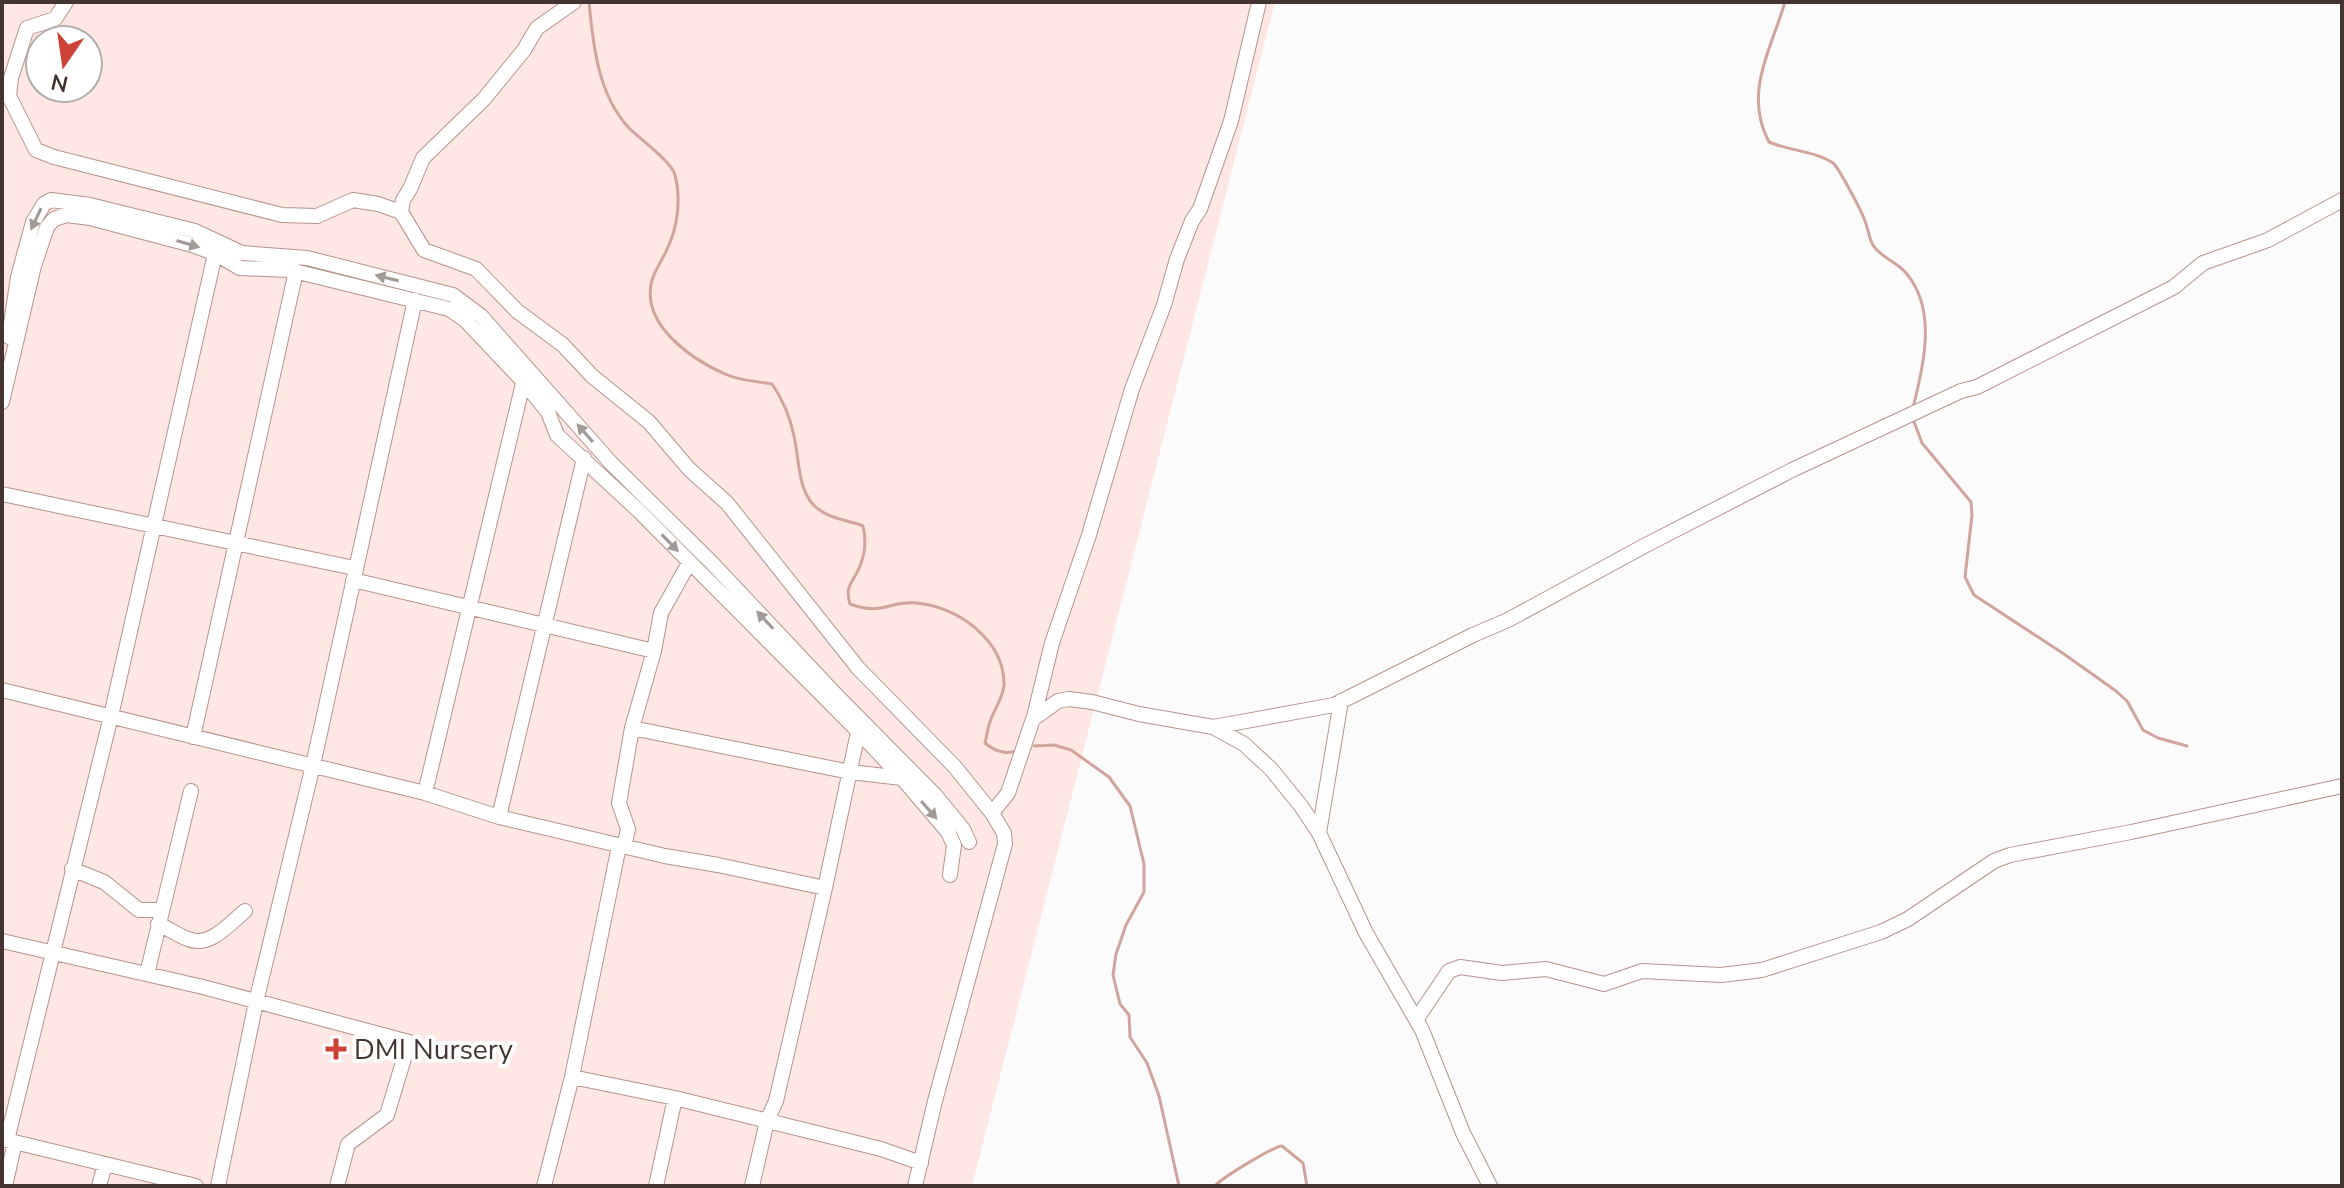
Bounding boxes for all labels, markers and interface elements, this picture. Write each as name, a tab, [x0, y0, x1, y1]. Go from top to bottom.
north arrow	[24, 24, 104, 104]
text: N	[48, 66, 71, 99]
one-way arrow	[29, 207, 43, 230]
one-way arrow	[177, 238, 201, 251]
one-way arrow	[374, 272, 399, 284]
one-way arrow	[576, 423, 594, 443]
one-way arrow	[660, 533, 679, 552]
one-way arrow	[757, 610, 775, 629]
one-way arrow	[920, 800, 937, 820]
place label: DMI Nursery	[354, 1031, 514, 1069]
marker: DMI Nursery	[325, 1038, 347, 1060]

